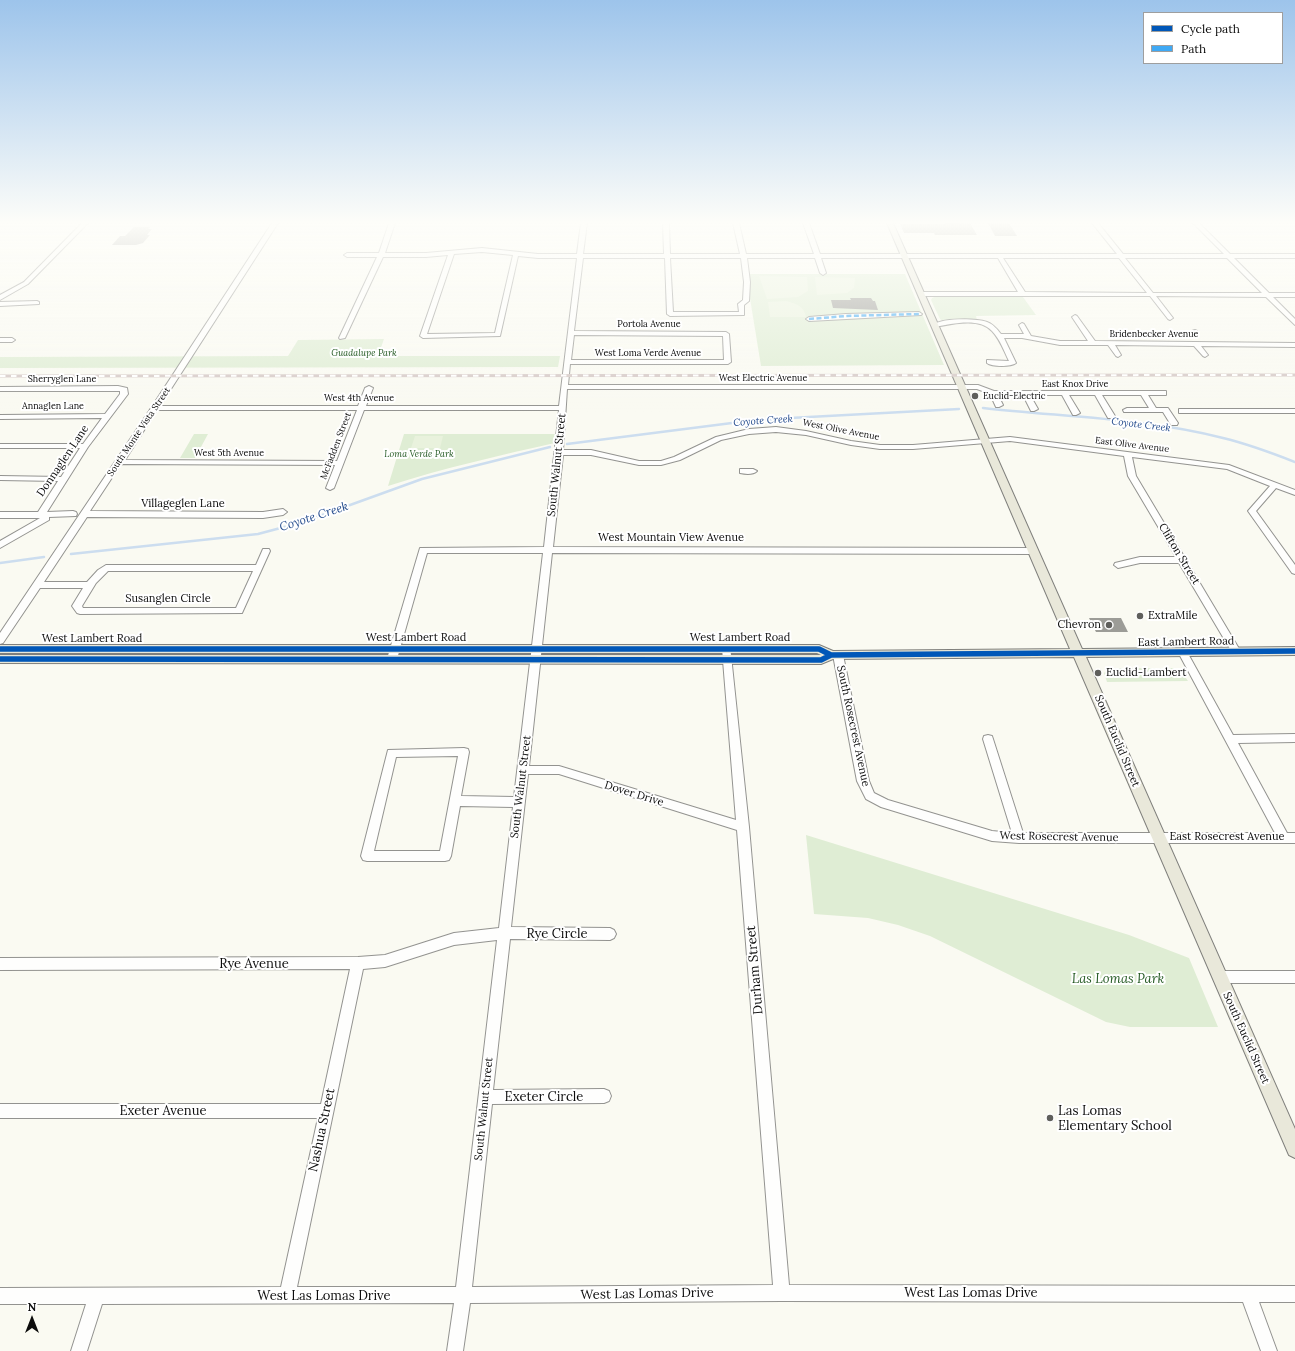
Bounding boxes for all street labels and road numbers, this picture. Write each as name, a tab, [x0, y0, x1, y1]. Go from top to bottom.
street label: Portola Avenue	[617, 319, 681, 329]
street label: Bridenbecker Avenue	[1110, 329, 1198, 339]
street label: West Loma Verde Avenue	[595, 348, 701, 358]
street label: West Electric Avenue	[719, 373, 807, 383]
street label: Sherryglen Lane	[28, 374, 96, 384]
street label: East Knox Drive	[1042, 379, 1108, 389]
street label: South Monte Vista Street	[105, 385, 173, 479]
street label: West 4th Avenue	[324, 393, 394, 403]
street label: Annaglen Lane	[22, 401, 84, 411]
street label: McFadden Street	[318, 411, 354, 481]
street label: South Walnut Street	[545, 413, 569, 517]
street label: West Olive Avenue	[802, 417, 880, 443]
street label: Donnaglen Lane	[34, 423, 92, 499]
street label: East Olive Avenue	[1094, 435, 1170, 455]
street label: West 5th Avenue	[194, 448, 264, 458]
street label: Villageglen Lane	[141, 497, 225, 511]
street label: Clifton Street	[1156, 521, 1202, 587]
street label: West Mountain View Avenue	[598, 531, 744, 545]
street label: Susanglen Circle	[125, 592, 211, 606]
street label: West Lambert Road	[366, 631, 466, 645]
street label: West Lambert Road	[690, 631, 790, 645]
street label: West Lambert Road	[42, 632, 142, 646]
street label: East Lambert Road	[1138, 635, 1234, 649]
street label: South Rosecrest Avenue	[834, 664, 872, 788]
street label: South Euclid Street	[1092, 693, 1142, 789]
street label: South Walnut Street	[508, 735, 534, 839]
street label: Dover Drive	[603, 779, 665, 809]
street label: West Rosecrest Avenue	[999, 829, 1119, 845]
street label: East Rosecrest Avenue	[1169, 830, 1285, 844]
street label: Durham Street	[743, 925, 767, 1015]
street label: Rye Circle	[526, 926, 588, 942]
street label: Rye Avenue	[219, 956, 289, 972]
street label: South Euclid Street	[1220, 990, 1272, 1086]
street label: South Walnut Street	[472, 1057, 496, 1161]
street label: Nashua Street	[306, 1087, 338, 1173]
street label: Exeter Circle	[505, 1089, 583, 1105]
street label: Exeter Avenue	[119, 1103, 207, 1119]
street label: West Las Lomas Drive	[580, 1285, 714, 1303]
street label: West Las Lomas Drive	[904, 1285, 1038, 1301]
street label: West Las Lomas Drive	[257, 1288, 391, 1304]

